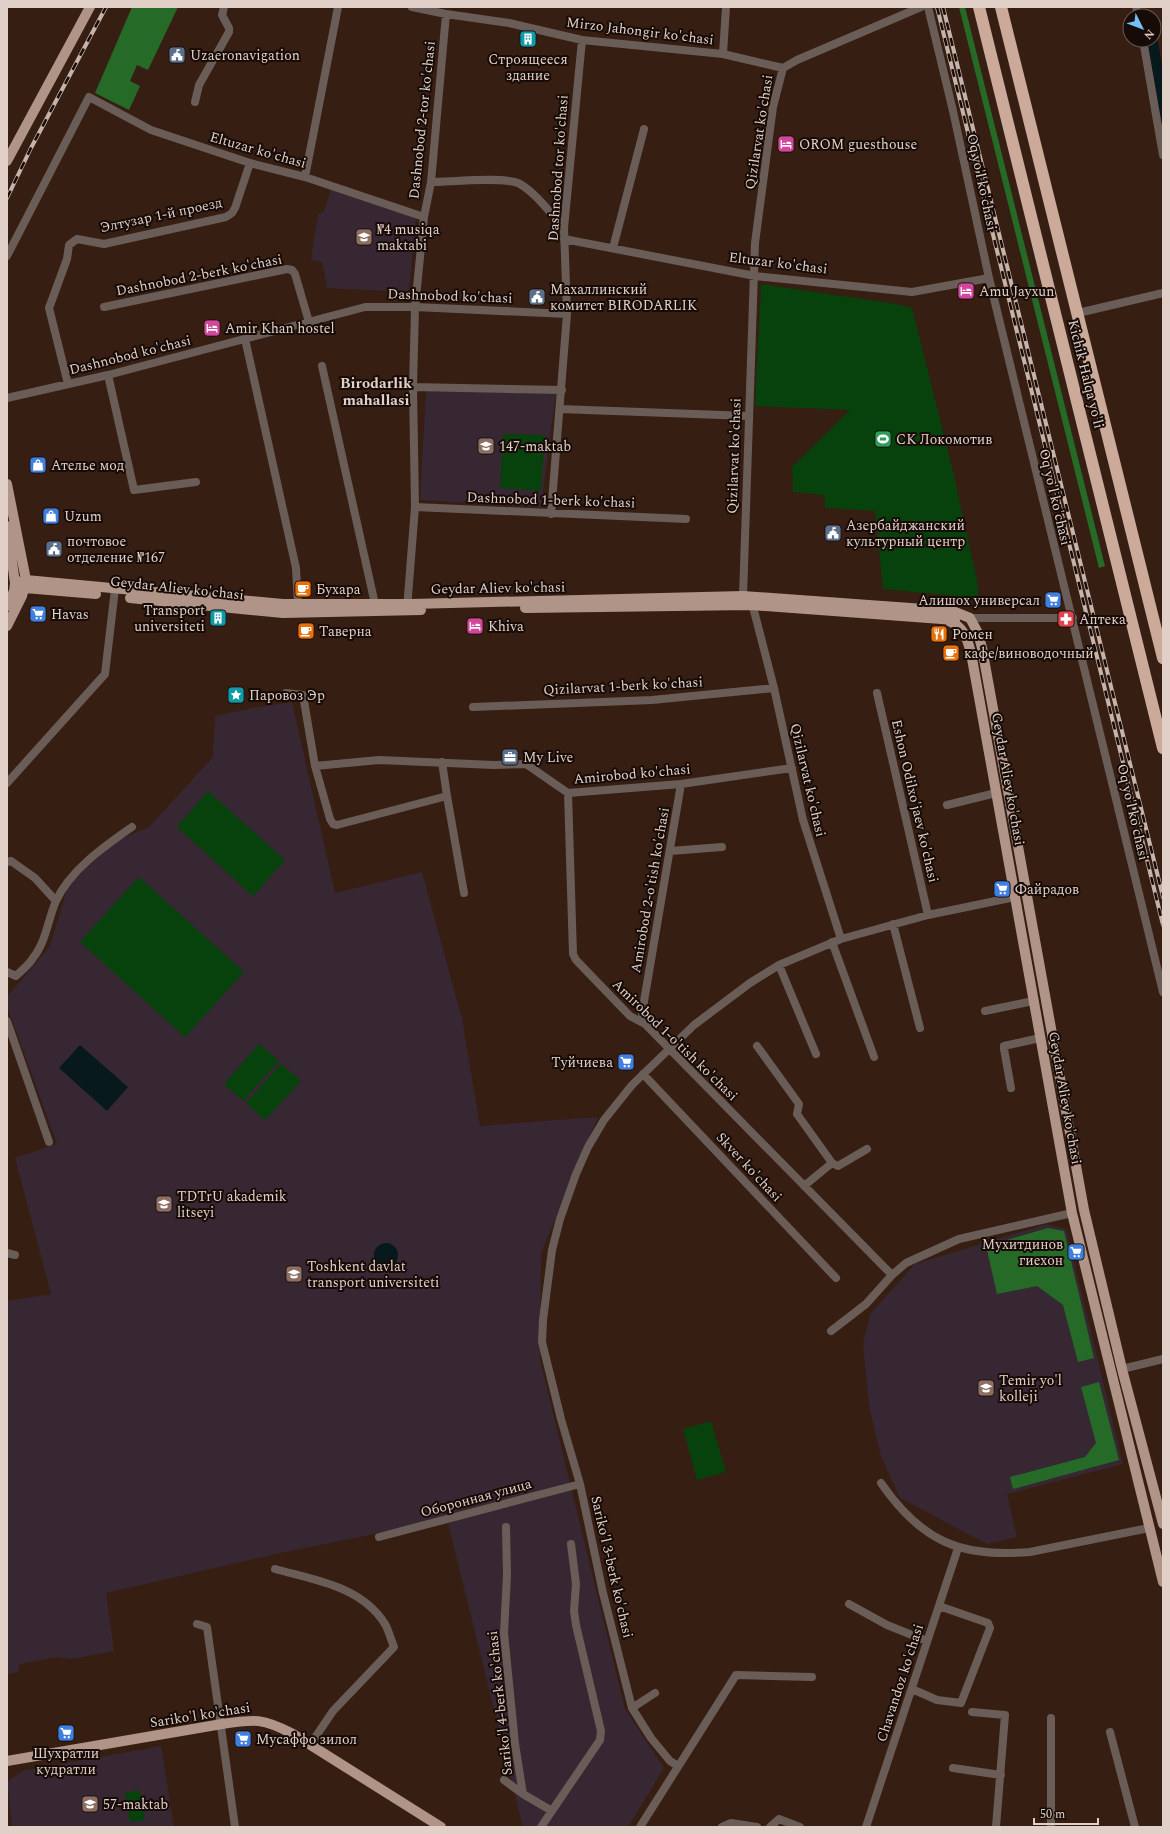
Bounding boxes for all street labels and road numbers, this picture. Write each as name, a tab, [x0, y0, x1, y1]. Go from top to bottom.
street label: Mirzo Jahongir ko'chasi	[565, 12, 715, 50]
street label: Dashnobod 2-tor ko'chasi	[403, 40, 441, 200]
street label: Qizilarvat ko'chasi	[740, 73, 778, 191]
street label: Dashnobod tor ko'chasi	[542, 94, 574, 242]
street label: Eltuzar ko'chasi	[207, 126, 309, 174]
street label: Oq yo'l ko'chasi	[961, 132, 1003, 232]
street label: Элтузар 1-й проезд	[98, 192, 224, 238]
street label: Eltuzar ko'chasi	[727, 247, 829, 279]
street label: Dashnobod 2-berk ko'chasi	[114, 249, 284, 301]
street label: Dashnobod ko'chasi	[387, 283, 513, 309]
street label: Kichik Halqa yo'li	[1062, 317, 1110, 431]
street label: Dashnobod ko'chasi	[67, 330, 193, 380]
street label: Qizilarvat ko'chasi	[721, 398, 747, 514]
street label: Oq yo'l ko'chasi	[1034, 447, 1076, 547]
street label: Dashnobod 1-berk ko'chasi	[466, 487, 636, 513]
street label: Geydar Aliev ko'chasi	[109, 571, 245, 605]
street label: Geydar Aliev ko'chasi	[431, 576, 565, 600]
street label: Qizilarvat 1-berk ko'chasi	[543, 671, 703, 701]
street label: Geydar Aliev ko'chasi	[986, 711, 1030, 847]
street label: Eshon Odilxo'jaev ko'chasi	[886, 717, 944, 885]
street label: Qizilarvat ko'chasi	[785, 721, 831, 839]
street label: Amirobod ko'chasi	[573, 758, 691, 790]
street label: Oq yo'l ko'chasi	[1112, 762, 1154, 862]
street label: Amirobod 2-o'tish ko'chasi	[625, 805, 675, 975]
street label: Amirobod 1-o'tish ko'chasi	[607, 974, 743, 1106]
street label: Geydar Aliev ko'chasi	[1043, 1030, 1087, 1166]
street label: Skver ko'chasi	[711, 1127, 787, 1207]
street label: Оборонная улица	[418, 1473, 534, 1523]
street label: Sariko'l 3-berk ko'chasi	[585, 1494, 639, 1640]
street label: Chavandoz ko'chasi	[871, 1621, 929, 1745]
street label: Sariko'l 4-berk ko'chasi	[482, 1630, 518, 1776]
street label: Sariko'l ko'chasi	[148, 1697, 252, 1733]

